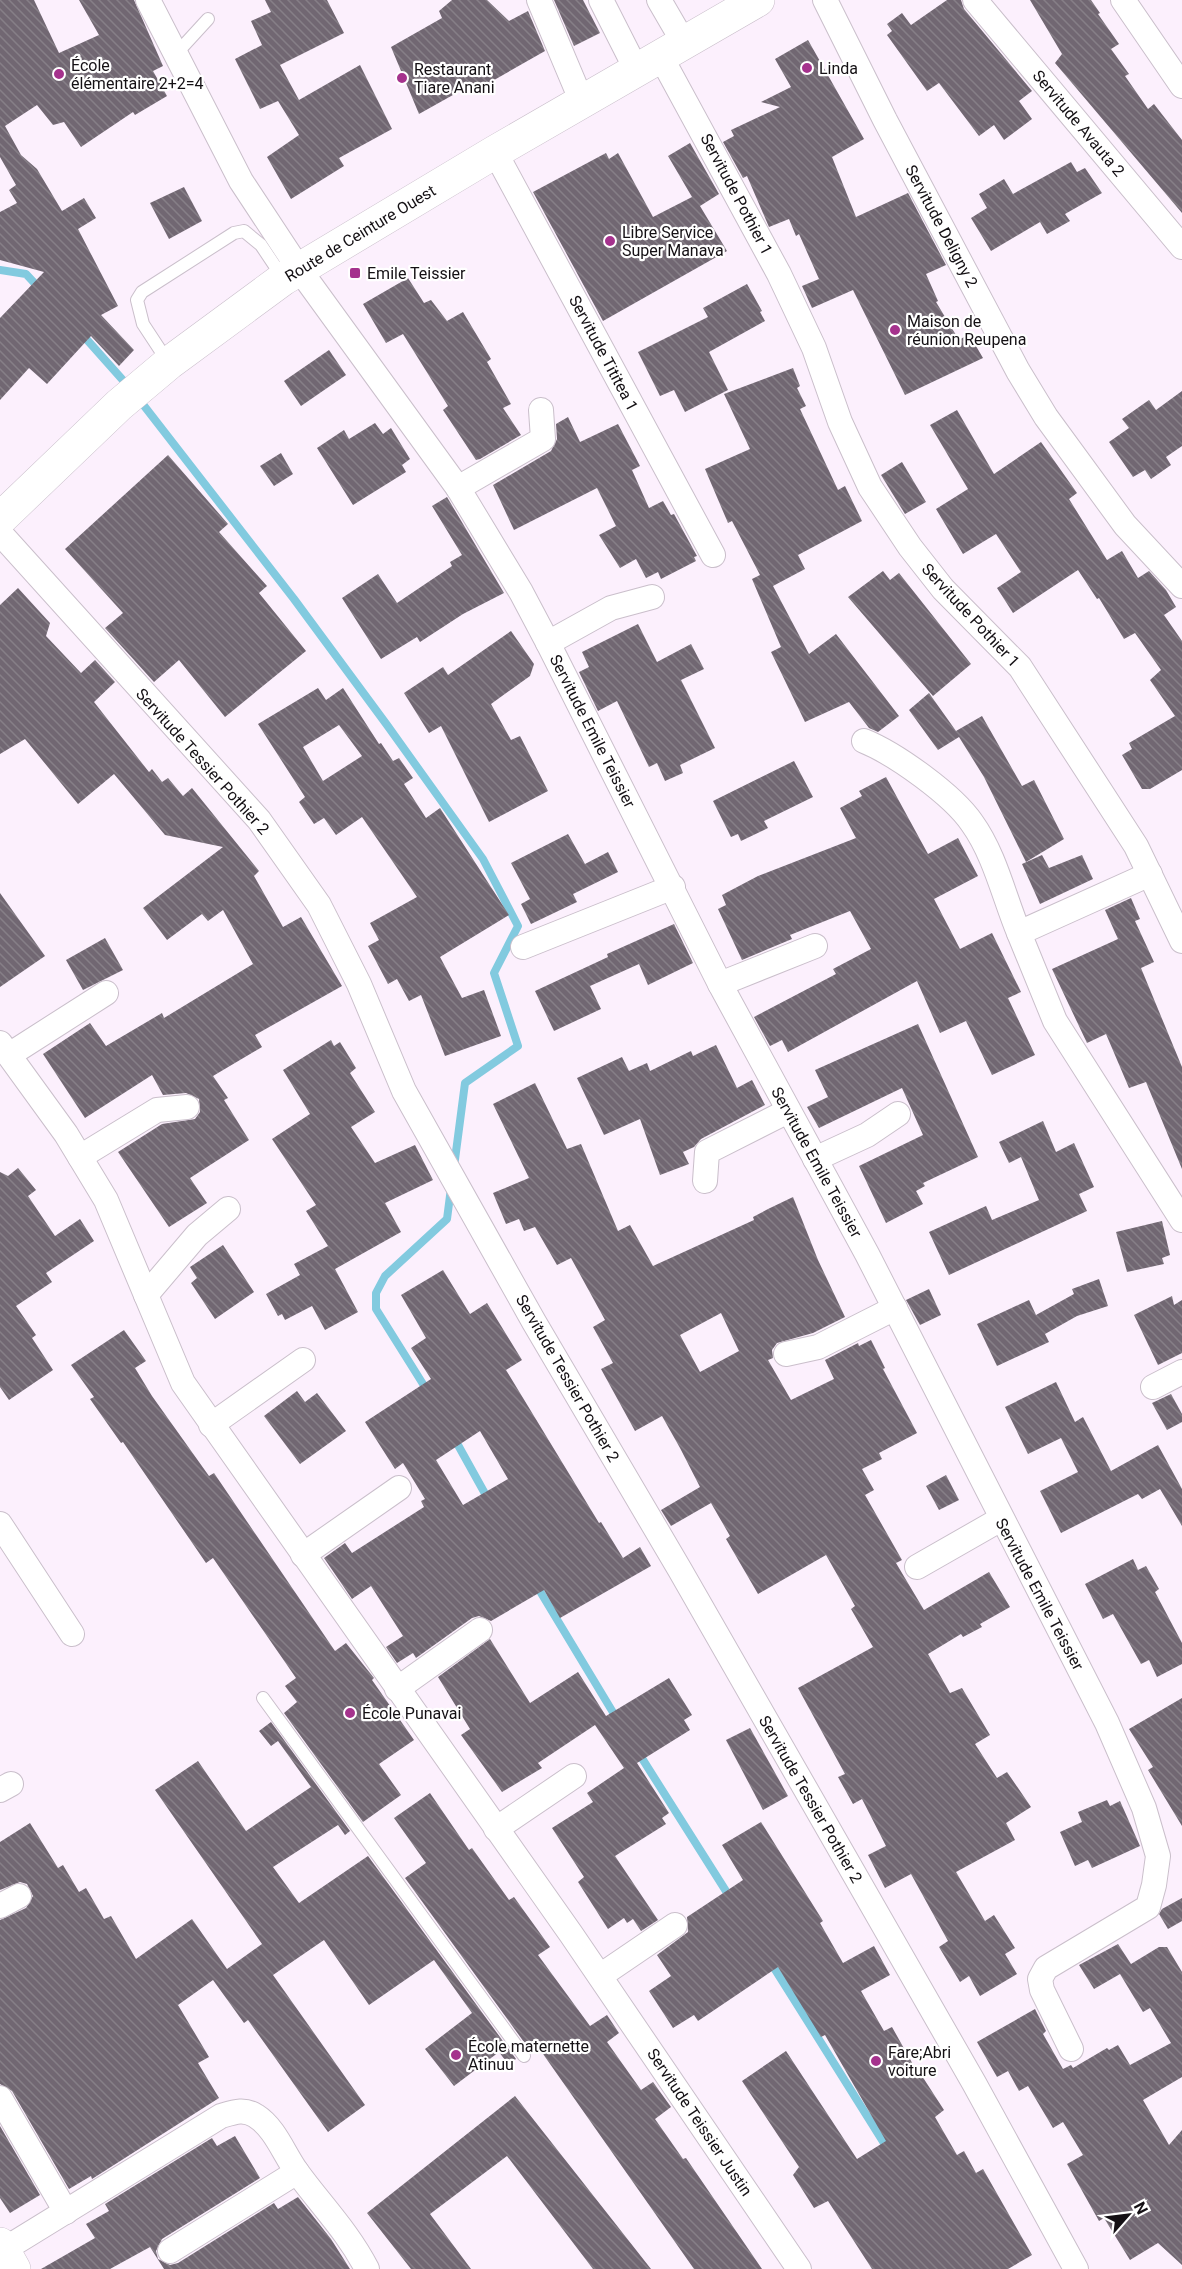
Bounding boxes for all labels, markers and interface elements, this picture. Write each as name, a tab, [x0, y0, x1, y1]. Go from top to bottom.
place label: École élémentaire 2+2=4	[71, 56, 204, 93]
place label: Linda	[819, 59, 858, 78]
place label: Restaurant Tiare Anani	[414, 60, 495, 97]
marker: Linda	[800, 61, 814, 75]
street label: Servitude Avauta 2	[1029, 66, 1129, 180]
marker: École élémentaire 2+2=4	[52, 67, 66, 81]
marker: Restaurant Tiare Anani	[395, 71, 409, 85]
street label: Servitude Pothier 1	[697, 130, 777, 258]
street label: Servitude Deligny 2	[901, 162, 982, 291]
street label: Route de Ceinture Ouest	[282, 181, 439, 286]
place label: Libre Service Super Manava	[622, 223, 724, 260]
marker: Libre Service Super Manava	[603, 234, 617, 248]
place label: Emile Teissier	[367, 264, 466, 283]
marker: Emile Teissier	[348, 266, 362, 280]
street label: Servitude Tititea 1	[565, 292, 642, 414]
place label: Maison de réunion Reupena	[907, 312, 1026, 349]
marker: Maison de réunion Reupena	[888, 323, 902, 337]
street label: Servitude Pothier 1	[918, 560, 1023, 671]
street label: Servitude Emile Teissier	[546, 652, 640, 811]
street label: Servitude Tessier Pothier 2	[132, 684, 273, 838]
street label: Servitude Emile Teissier	[767, 1084, 866, 1241]
street label: Servitude Tessier Pothier 2	[512, 1291, 623, 1465]
street label: Servitude Emile Teissier	[991, 1515, 1088, 1674]
place label: École Punavai	[362, 1704, 461, 1723]
marker: École Punavai	[343, 1706, 357, 1720]
street label: Servitude Tessier Pothier 2	[755, 1712, 866, 1886]
place label: École maternette Atinuu	[468, 2037, 589, 2074]
place label: Fare;Abri voiture	[888, 2043, 951, 2080]
street label: Servitude Teissier Justin	[643, 2045, 756, 2200]
marker: École maternette Atinuu	[449, 2048, 463, 2062]
marker: Fare;Abri voiture	[869, 2054, 883, 2068]
north arrow	[1098, 2185, 1158, 2245]
text: N	[1130, 2199, 1152, 2218]

